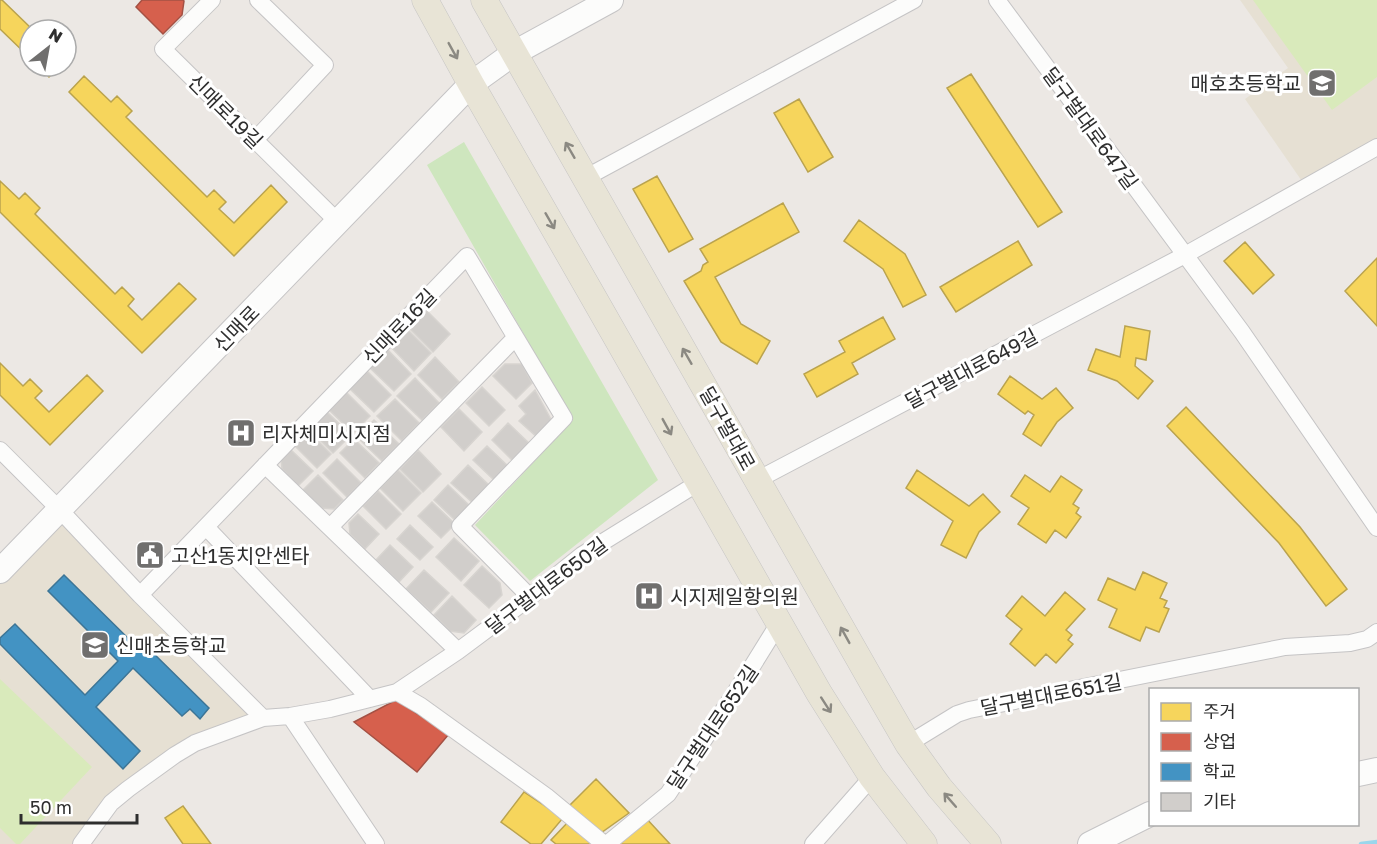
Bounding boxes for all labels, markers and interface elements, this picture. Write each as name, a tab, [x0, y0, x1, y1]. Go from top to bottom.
north arrow	[18, 18, 78, 78]
text: N	[45, 23, 66, 47]
one-way arrow	[448, 42, 459, 60]
street label: 달구벌대로647길	[1039, 62, 1143, 194]
school or university icon: 매호초등학교	[1306, 67, 1338, 99]
street label: 신매로19길	[184, 69, 268, 153]
place label: 매호초등학교	[1191, 71, 1301, 95]
one-way arrow	[563, 142, 575, 159]
one-way arrow	[544, 212, 556, 229]
street label: 신매로16길	[357, 283, 441, 369]
street label: 신매로	[208, 300, 264, 356]
street label: 달구벌대로649길	[901, 323, 1041, 413]
one-way arrow	[681, 348, 693, 365]
street label: 달구벌대로	[695, 382, 761, 474]
hospital icon: 리자체미시지점	[225, 417, 257, 449]
one-way arrow	[661, 418, 673, 435]
place label: 리자체미시지점	[262, 421, 391, 445]
street label: 달구벌대로650길	[480, 531, 612, 639]
public building icon: 고산1동치안센타	[134, 539, 166, 571]
place label: 고산1동치안센타	[171, 543, 310, 567]
hospital icon: 시지제일항의원	[633, 580, 665, 612]
place label: 시지제일항의원	[670, 584, 799, 608]
one-way arrow	[839, 627, 850, 645]
school or university icon: 신매초등학교	[79, 629, 111, 661]
place label: 신매초등학교	[116, 633, 226, 657]
street label: 달구벌대로652길	[661, 660, 763, 794]
street label: 달구벌대로651길	[978, 669, 1124, 719]
legend	[1149, 688, 1359, 826]
one-way arrow	[821, 696, 833, 713]
text: 주거	[1203, 700, 1236, 722]
text: 상업	[1203, 730, 1236, 752]
text: 학교	[1203, 760, 1236, 782]
scale bar	[21, 787, 136, 825]
text: 기타	[1203, 790, 1237, 812]
one-way arrow	[943, 793, 957, 808]
text: 50 m	[30, 796, 72, 818]

